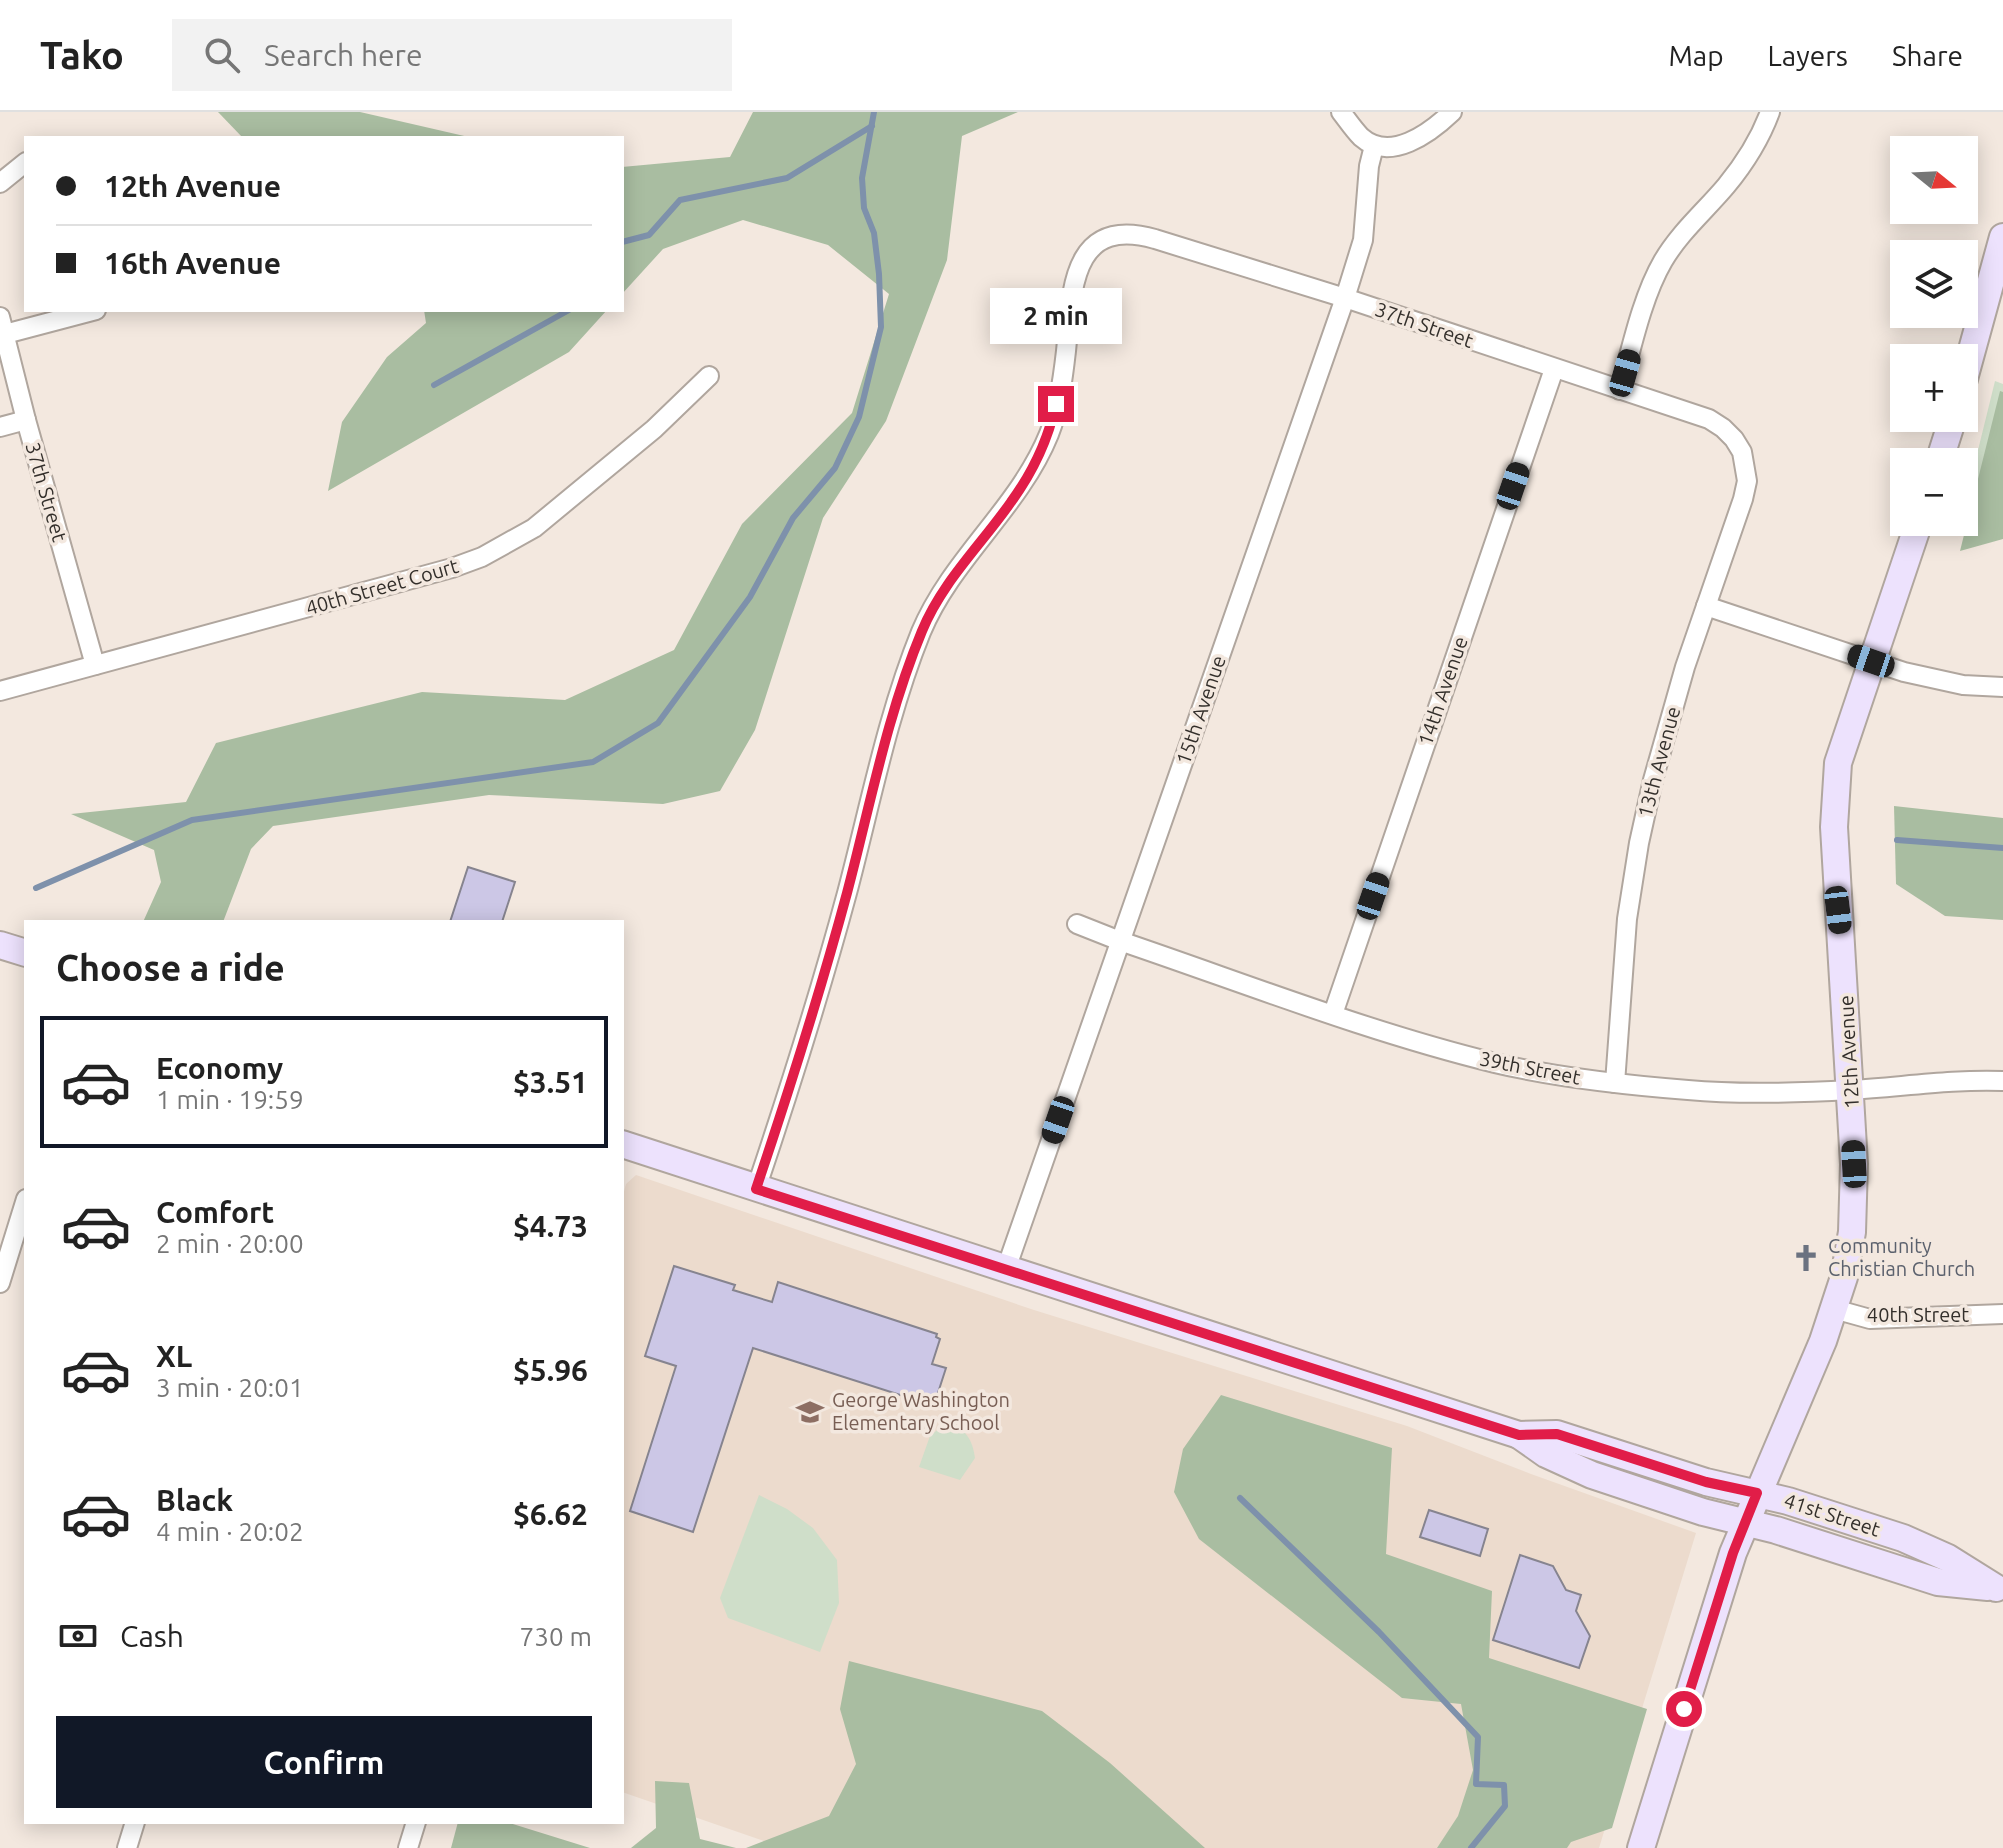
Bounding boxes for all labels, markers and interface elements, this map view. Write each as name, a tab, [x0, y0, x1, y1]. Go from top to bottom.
search box	[172, 19, 732, 91]
icon: search	[200, 33, 244, 77]
text: Tako	[40, 34, 124, 76]
text: Search here	[264, 38, 423, 72]
text: Map	[1668, 40, 1724, 71]
text: Layers	[1768, 40, 1848, 71]
text: Share	[1892, 40, 1963, 71]
north arrow	[1890, 136, 1978, 224]
map controls	[1890, 136, 1978, 536]
text: 12th Avenue	[104, 169, 281, 203]
button: layers	[1890, 240, 1978, 328]
text: 16th Avenue	[104, 246, 281, 280]
callout: 2 min	[990, 288, 1122, 344]
street label: 37th Street	[1372, 297, 1476, 352]
text: 2 min	[1023, 301, 1089, 330]
button: +	[1890, 344, 1978, 432]
car	[1607, 347, 1643, 399]
route end	[1038, 386, 1074, 422]
street label: 37th Street	[21, 440, 72, 544]
button: −	[1890, 448, 1978, 536]
car	[1494, 459, 1532, 513]
street label: 40th Street Court	[303, 554, 461, 619]
street label: 14th Avenue	[1413, 633, 1472, 748]
car	[1844, 642, 1898, 680]
street label: 15th Avenue	[1171, 652, 1230, 767]
street label: 13th Avenue	[1633, 704, 1684, 820]
car	[1354, 869, 1392, 923]
car	[1823, 885, 1853, 935]
text: Choose a ride	[56, 947, 285, 988]
street label: 12th Avenue	[1834, 995, 1863, 1109]
icon: car	[60, 1046, 132, 1118]
street label: 39th Street	[1478, 1046, 1583, 1089]
text: Economy	[156, 1051, 283, 1085]
text: $3.51	[513, 1065, 588, 1099]
text: 1 min · 19:59	[156, 1085, 304, 1114]
car	[1039, 1093, 1077, 1147]
car	[1841, 1139, 1867, 1189]
icon: car	[60, 1190, 132, 1262]
text: Comfort	[156, 1195, 274, 1229]
text: $4.73	[513, 1209, 588, 1243]
text: 2 min · 20:00	[156, 1229, 304, 1258]
place label: Community Christian Church	[1828, 1234, 1975, 1280]
church icon: Community Christian Church	[1791, 1243, 1821, 1273]
street label: 40th Street	[1867, 1303, 1969, 1326]
icon: car	[60, 1334, 132, 1406]
text: XL	[156, 1339, 192, 1373]
text: $5.96	[513, 1353, 588, 1387]
text: 3 min · 20:01	[156, 1373, 304, 1402]
place label: George Washington Elementary School	[832, 1388, 1010, 1434]
school or university icon: George Washington Elementary School	[795, 1397, 825, 1427]
icon: car	[60, 1478, 132, 1550]
text: Black	[156, 1483, 233, 1517]
street label: 41st Street	[1781, 1488, 1883, 1541]
text: $6.62	[513, 1497, 588, 1531]
text: 4 min · 20:02	[156, 1517, 304, 1546]
icon: cash	[56, 1614, 100, 1658]
text: Cash	[120, 1619, 184, 1653]
text: 730 m	[520, 1622, 592, 1651]
route start	[1666, 1691, 1702, 1727]
button: Confirm	[56, 1716, 592, 1808]

